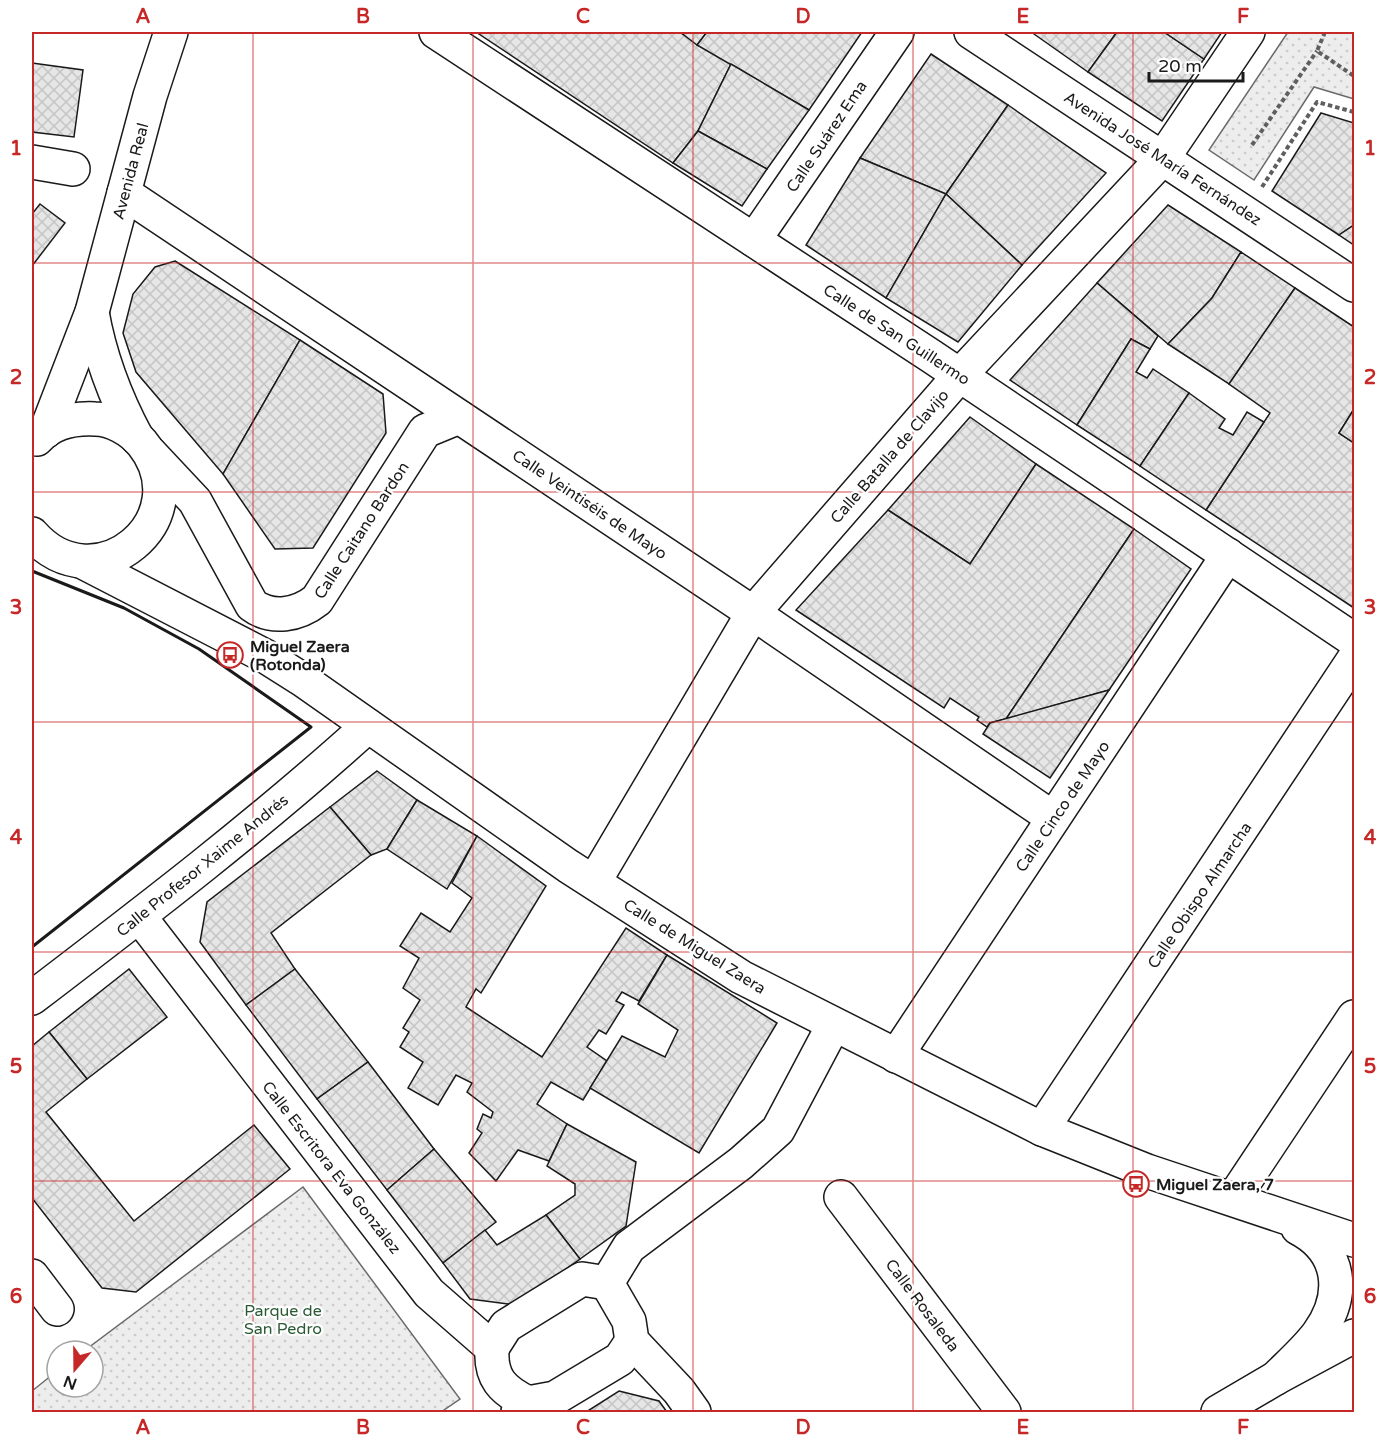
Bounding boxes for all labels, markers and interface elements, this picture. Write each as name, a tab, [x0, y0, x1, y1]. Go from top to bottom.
text: A	[136, 5, 151, 29]
text: B	[356, 5, 370, 29]
text: C	[576, 5, 590, 29]
text: D	[795, 5, 811, 29]
text: E	[1017, 5, 1030, 29]
text: F	[1237, 5, 1249, 29]
scale bar	[1149, 45, 1244, 83]
text: 20 m	[1158, 55, 1202, 77]
street label: Calle Suárez Ema	[782, 77, 872, 196]
street label: Avenida José María Fernández	[1060, 87, 1265, 230]
street label: Avenida Real	[108, 121, 153, 222]
text: 1	[10, 137, 22, 161]
text: 1	[1364, 137, 1376, 161]
street label: Calle de San Guillermo	[819, 280, 974, 390]
text: 2	[10, 366, 22, 390]
text: 2	[1364, 366, 1376, 390]
street label: Calle Batalla de Clavijo	[826, 386, 953, 528]
street label: Calle Veintiséis de Mayo	[508, 445, 671, 564]
street label: Calle Caitano Bardon	[310, 458, 414, 603]
text: 3	[10, 596, 22, 620]
text: 3	[1364, 596, 1376, 620]
place label: Miguel Zaera (Rotonda)	[250, 637, 350, 675]
bus stop icon: Miguel Zaera (Rotonda)	[215, 640, 245, 670]
street label: Calle Cinco de Mayo	[1011, 737, 1114, 876]
street label: Calle Profesor Xaime Andrés	[113, 790, 293, 941]
street label: Calle Obispo Almarcha	[1143, 818, 1256, 973]
text: 4	[10, 826, 23, 850]
text: 4	[1364, 826, 1377, 850]
street label: Calle de Miguel Zaera	[619, 895, 769, 999]
text: 5	[10, 1055, 22, 1079]
text: 5	[1364, 1055, 1376, 1079]
street label: Calle Escritora Eva González	[258, 1077, 405, 1258]
bus stop icon: Miguel Zaera, 7	[1121, 1169, 1151, 1199]
place label: Miguel Zaera, 7	[1156, 1175, 1274, 1195]
street label: Calle Rosaleda	[881, 1255, 964, 1356]
text: 6	[10, 1285, 22, 1309]
text: 6	[1364, 1285, 1376, 1309]
park label: Parque de San Pedro	[244, 1301, 322, 1339]
north arrow	[45, 1339, 105, 1399]
text: N	[61, 1371, 80, 1394]
text: A	[136, 1416, 151, 1440]
text: B	[356, 1416, 370, 1440]
text: C	[576, 1416, 590, 1440]
text: D	[795, 1416, 811, 1440]
text: E	[1017, 1416, 1030, 1440]
text: F	[1237, 1416, 1249, 1440]

